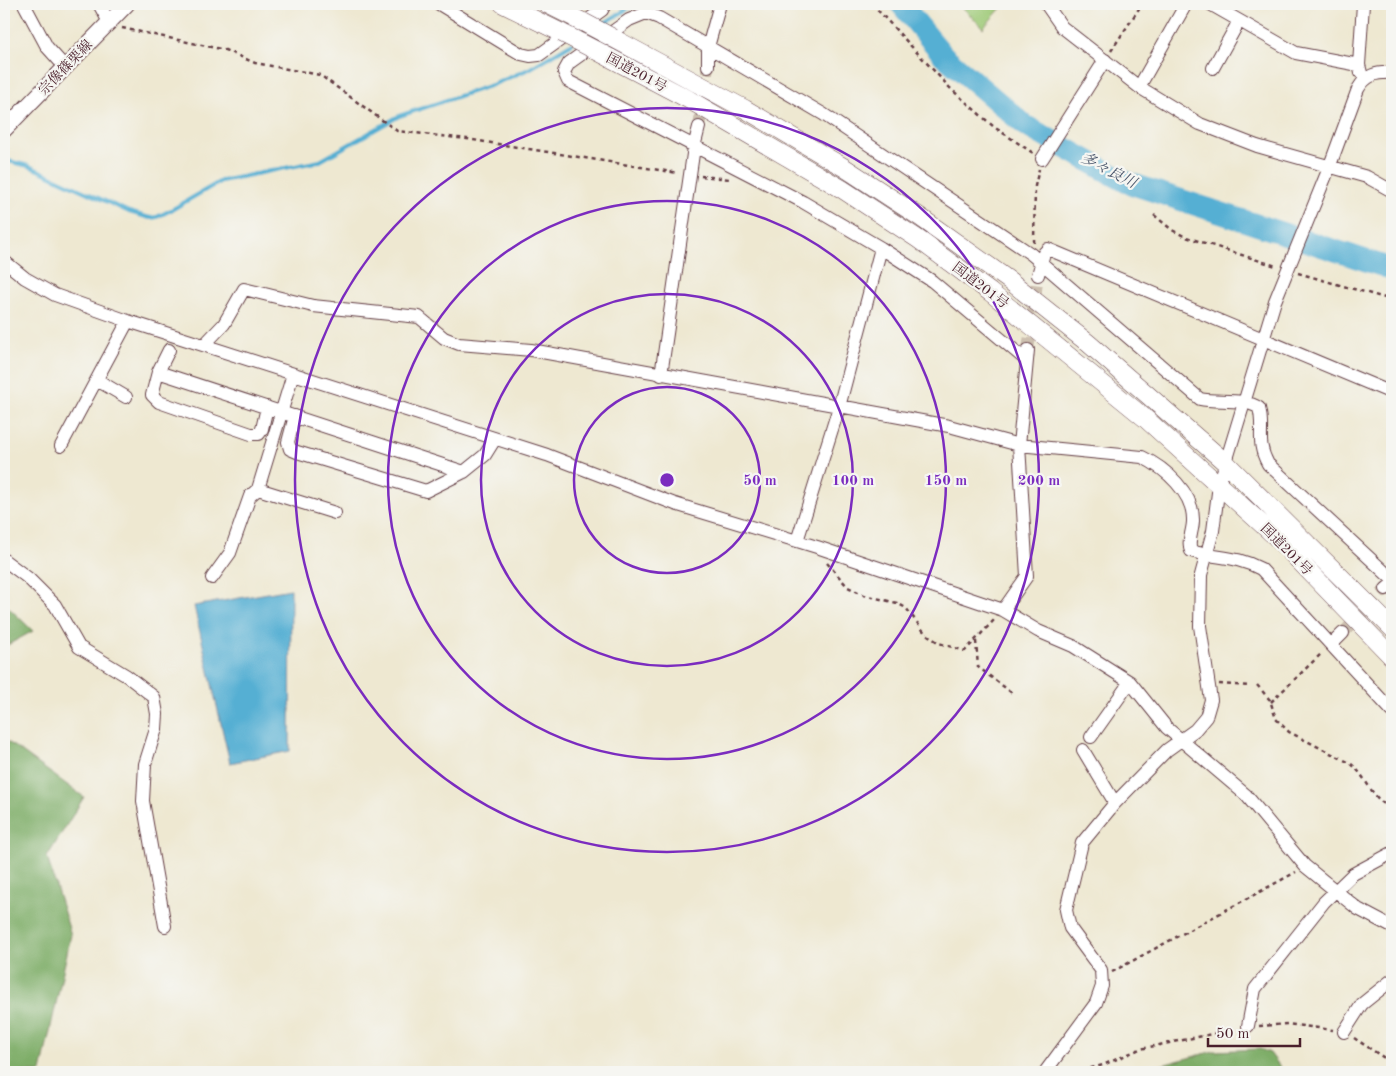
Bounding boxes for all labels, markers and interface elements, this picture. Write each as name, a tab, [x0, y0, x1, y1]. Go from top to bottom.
street label: 宗像篠栗線	[36, 37, 95, 98]
street label: 国道201号	[604, 50, 670, 95]
water label: 多々良川	[1078, 149, 1141, 193]
street label: 国道201号	[950, 259, 1012, 311]
centre of rings	[658, 471, 676, 489]
text: 50 m	[743, 474, 777, 489]
text: 100 m	[832, 474, 874, 489]
text: 150 m	[925, 474, 967, 489]
text: 200 m	[1018, 474, 1060, 489]
street label: 国道201号	[1258, 521, 1315, 578]
scale bar	[1208, 1016, 1301, 1048]
text: 50 m	[1216, 1027, 1250, 1042]

